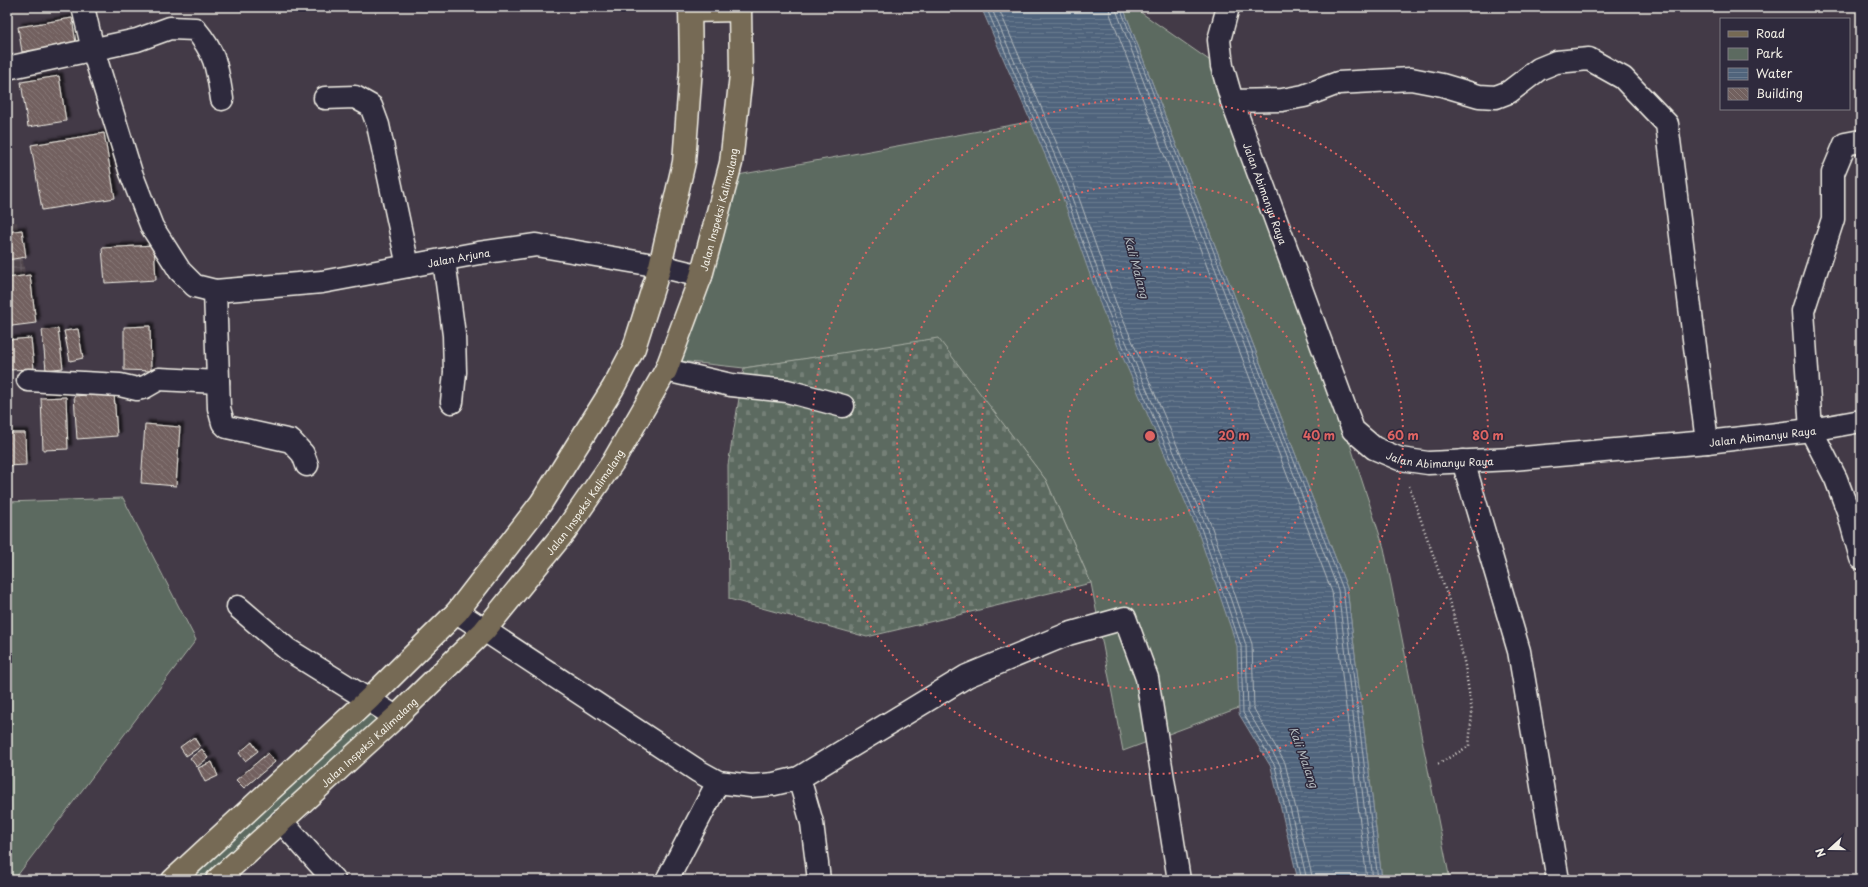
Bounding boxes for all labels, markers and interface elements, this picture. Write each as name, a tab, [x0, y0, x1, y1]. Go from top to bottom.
legend	[1720, 18, 1850, 110]
text: Road	[1756, 24, 1785, 42]
text: Park	[1756, 44, 1783, 62]
text: Water	[1756, 64, 1793, 82]
text: Building	[1756, 84, 1803, 102]
street label: Jalan Abimanyu Raya	[1240, 140, 1291, 246]
street label: Jalan Inspeksi Kalimalang	[695, 147, 740, 273]
water label: Kali Malang	[1120, 234, 1154, 301]
street label: Jalan Arjuna	[426, 244, 491, 270]
street label: Jalan Abimanyu Raya	[1708, 422, 1817, 449]
text: 20 m	[1218, 426, 1250, 444]
text: 40 m	[1303, 426, 1335, 444]
text: 60 m	[1387, 426, 1419, 444]
text: 80 m	[1472, 426, 1504, 444]
centre of rings	[1143, 429, 1157, 443]
street label: Jalan Inspeksi Kalimalang	[542, 446, 627, 558]
street label: Jalan Abimanyu Raya	[1384, 447, 1494, 471]
street label: Jalan Inspeksi Kalimalang	[317, 693, 420, 790]
water label: Kali Malang	[1285, 724, 1323, 791]
north arrow	[1810, 829, 1850, 869]
text: N	[1811, 845, 1830, 860]

